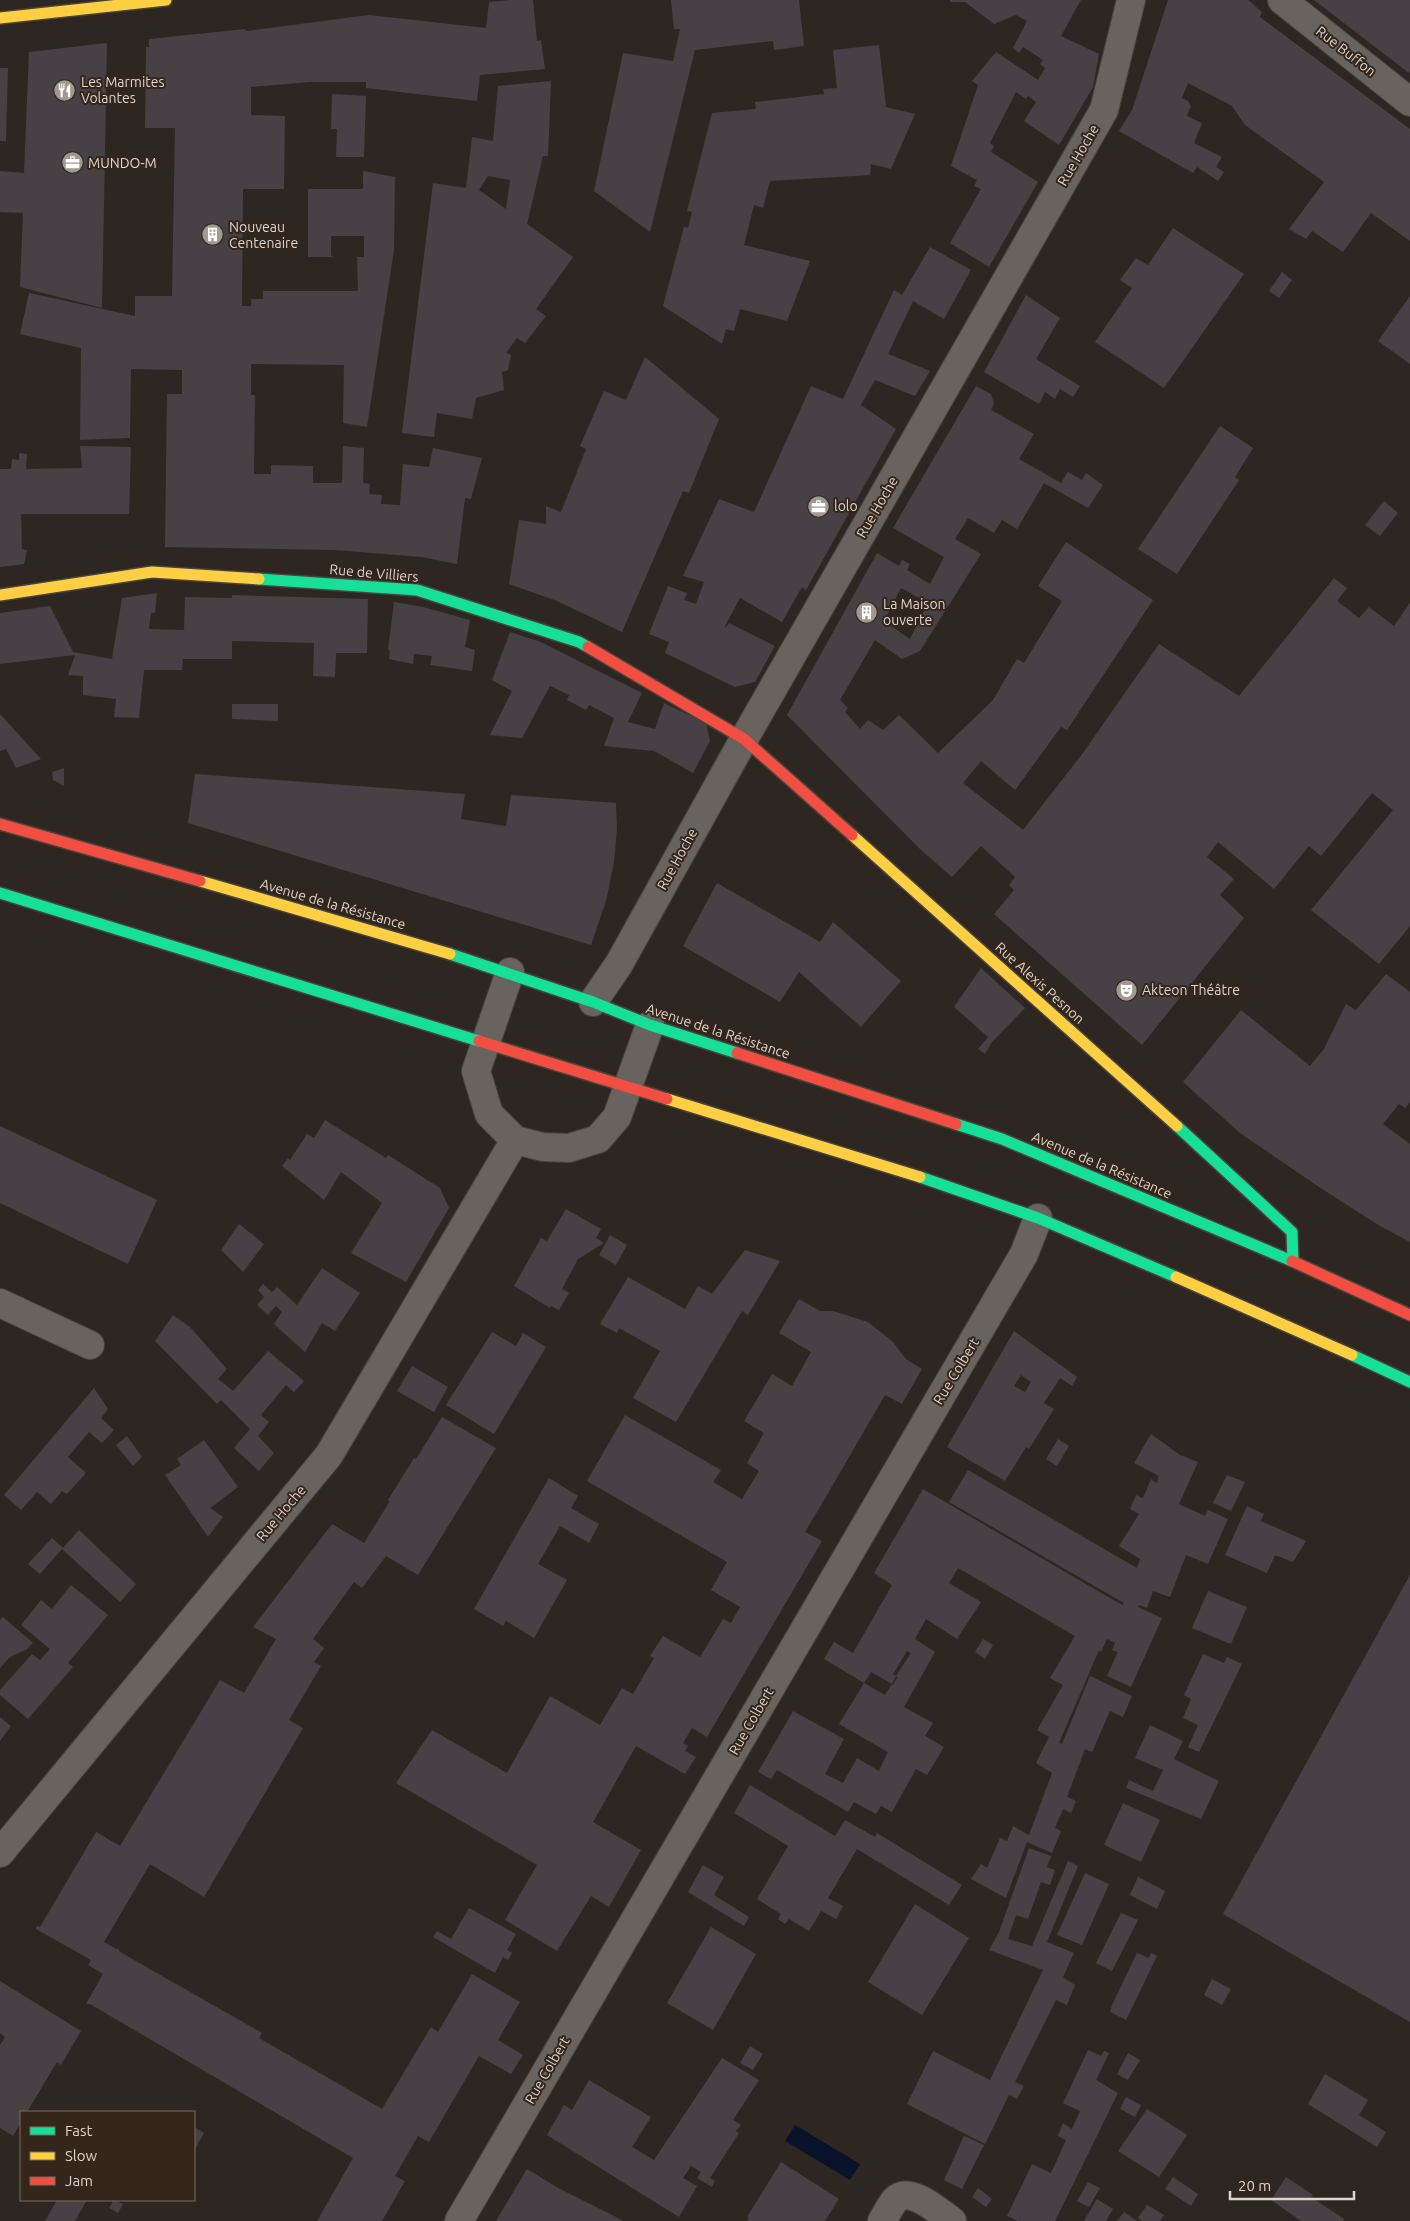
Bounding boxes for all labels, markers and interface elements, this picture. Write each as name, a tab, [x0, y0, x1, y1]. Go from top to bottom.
street label: Rue Buffon	[1313, 23, 1379, 79]
place label: Les Marmites Volantes	[81, 74, 165, 106]
restaurant icon: Les Marmites Volantes	[53, 78, 77, 102]
street label: Rue Hoche	[1054, 122, 1102, 188]
office icon: MUNDO-M	[60, 151, 84, 175]
place label: MUNDO-M	[88, 155, 157, 171]
place label: Nouveau Centenaire	[229, 219, 298, 251]
building icon: Nouveau Centenaire	[201, 223, 225, 247]
street label: Rue Hoche	[853, 474, 901, 540]
office icon: lolo	[806, 494, 830, 518]
place label: lolo	[834, 498, 858, 514]
street label: Rue de Villiers	[329, 561, 419, 585]
place label: La Maison ouverte	[883, 596, 946, 628]
building icon: La Maison ouverte	[855, 600, 879, 624]
street label: Rue Hoche	[654, 825, 700, 893]
street label: Avenue de la Résistance	[258, 876, 408, 932]
street label: Rue Alexis Pesnon	[992, 939, 1088, 1027]
theatre icon: Akteon Théâtre	[1114, 978, 1138, 1002]
place label: Akteon Théâtre	[1142, 982, 1240, 998]
street label: Avenue de la Résistance	[644, 1000, 792, 1062]
street label: Avenue de la Résistance	[1030, 1128, 1174, 1202]
street label: Rue Colbert	[930, 1334, 982, 1407]
street label: Rue Hoche	[253, 1482, 309, 1544]
street label: Rue Colbert	[725, 1684, 777, 1757]
street label: Rue Colbert	[521, 2033, 573, 2106]
legend	[20, 2111, 195, 2201]
text: Fast	[65, 2122, 93, 2139]
text: Slow	[65, 2147, 98, 2164]
scale bar	[1230, 2168, 1354, 2200]
text: Jam	[65, 2172, 93, 2189]
text: 20 m	[1238, 2177, 1271, 2194]

